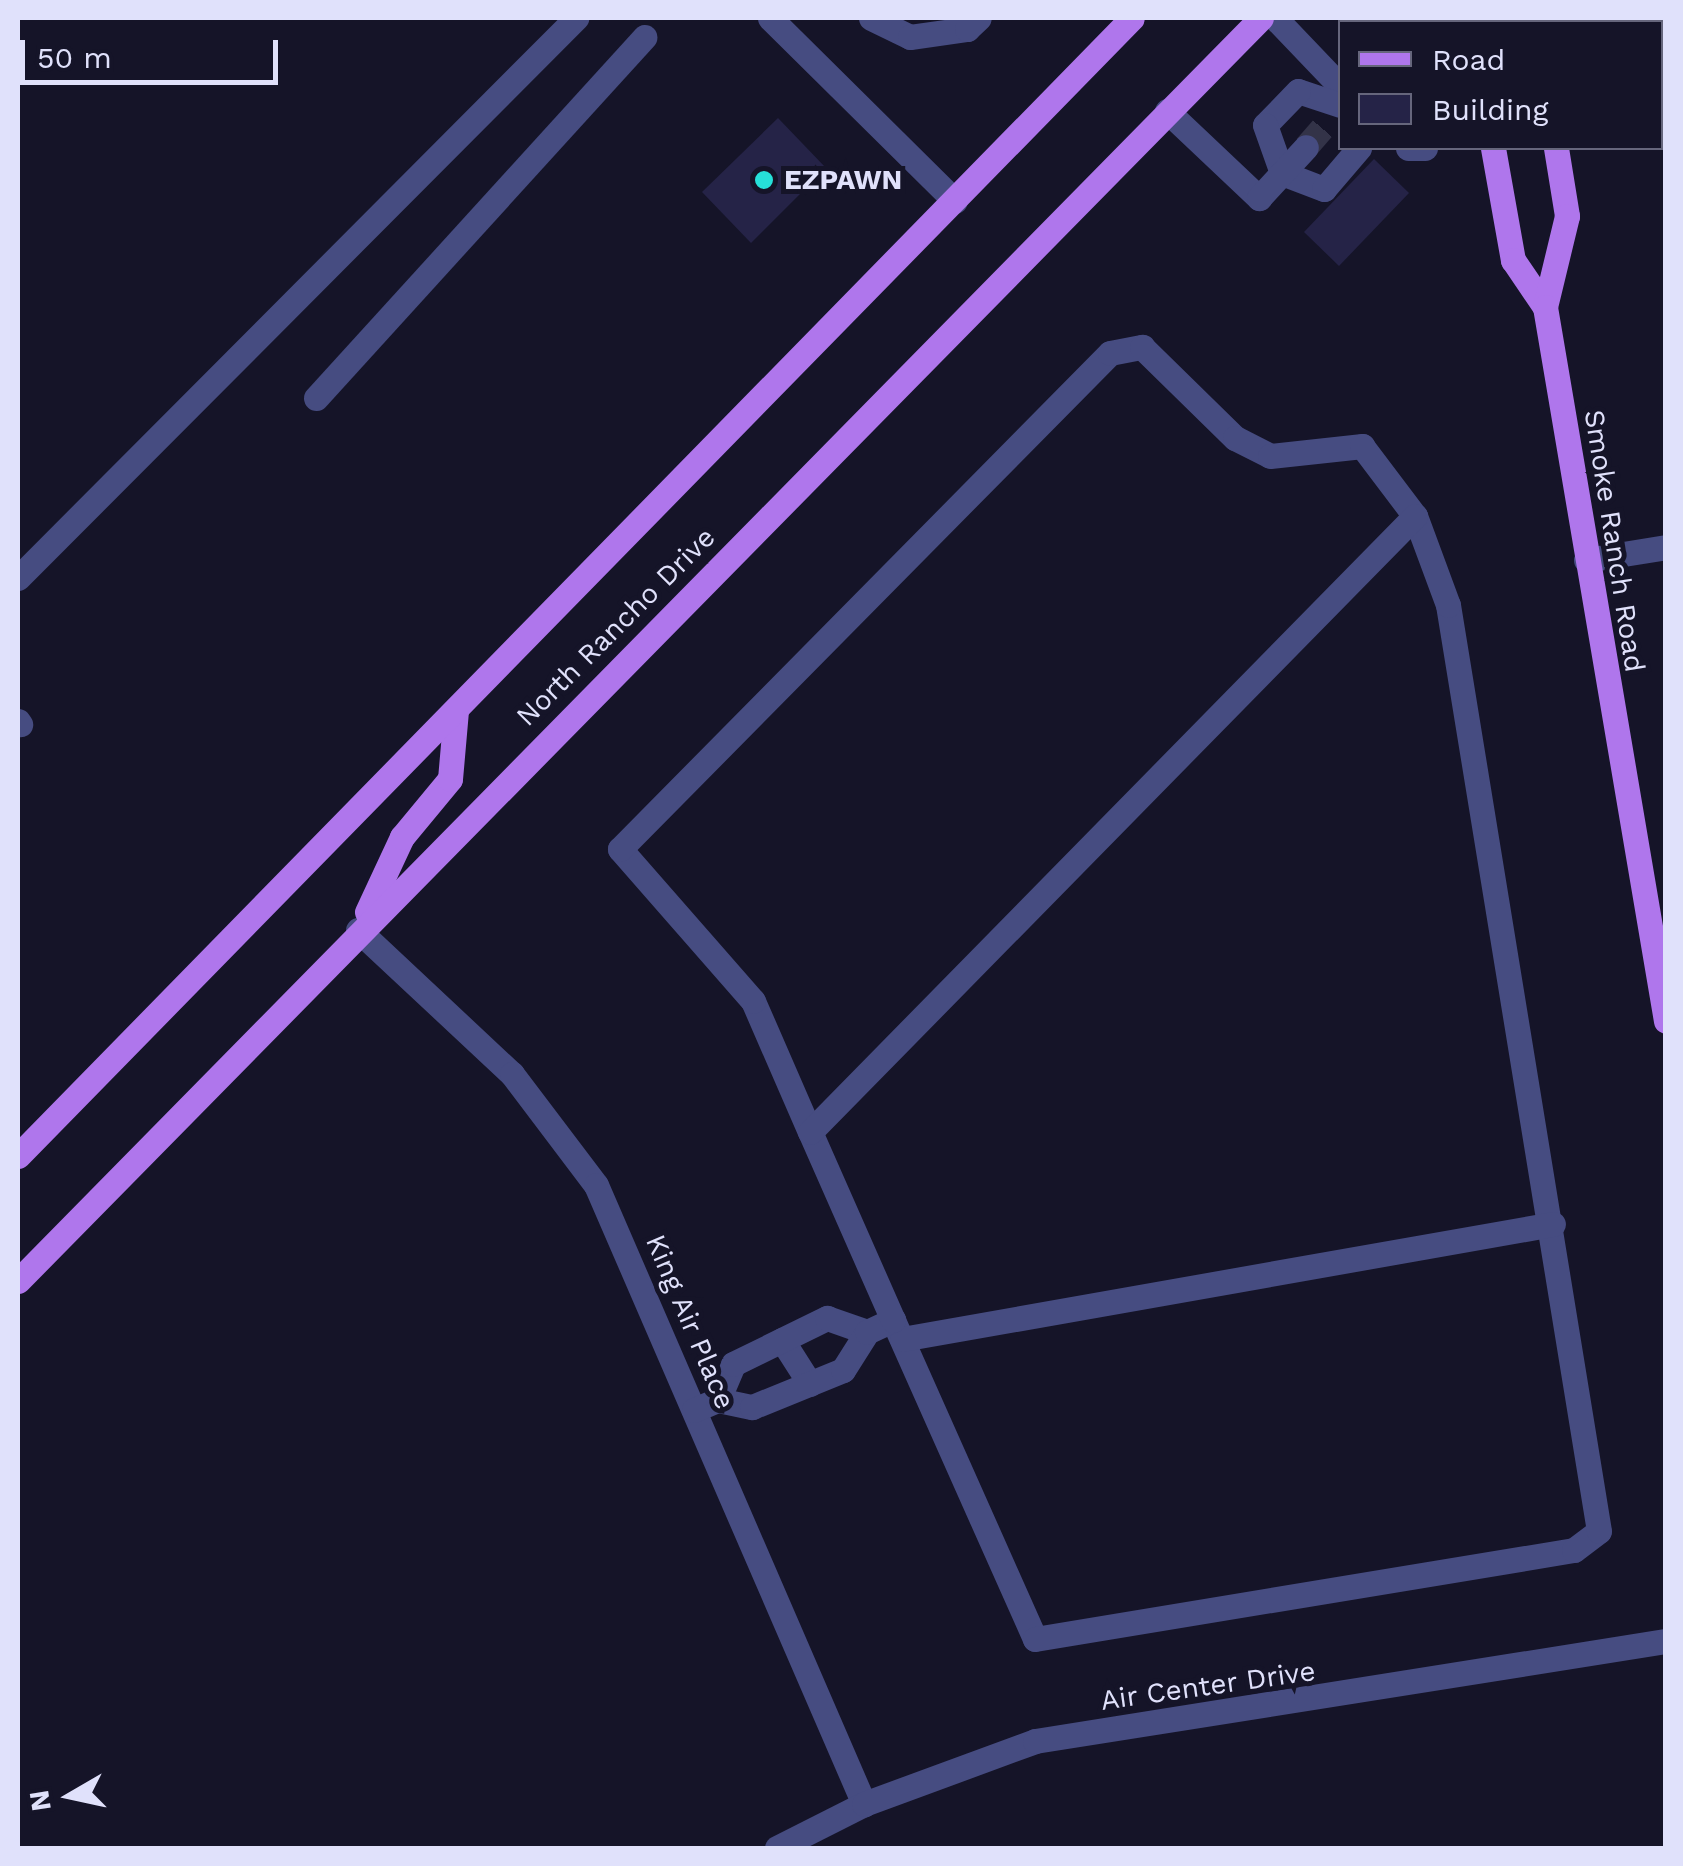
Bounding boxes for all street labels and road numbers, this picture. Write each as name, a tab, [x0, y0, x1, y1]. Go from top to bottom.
street label: Smoke Ranch Road	[1577, 407, 1651, 675]
street label: North Rancho Drive	[510, 521, 722, 733]
street label: King Air Place	[638, 1229, 742, 1415]
street label: Air Center Drive	[1098, 1654, 1318, 1718]

